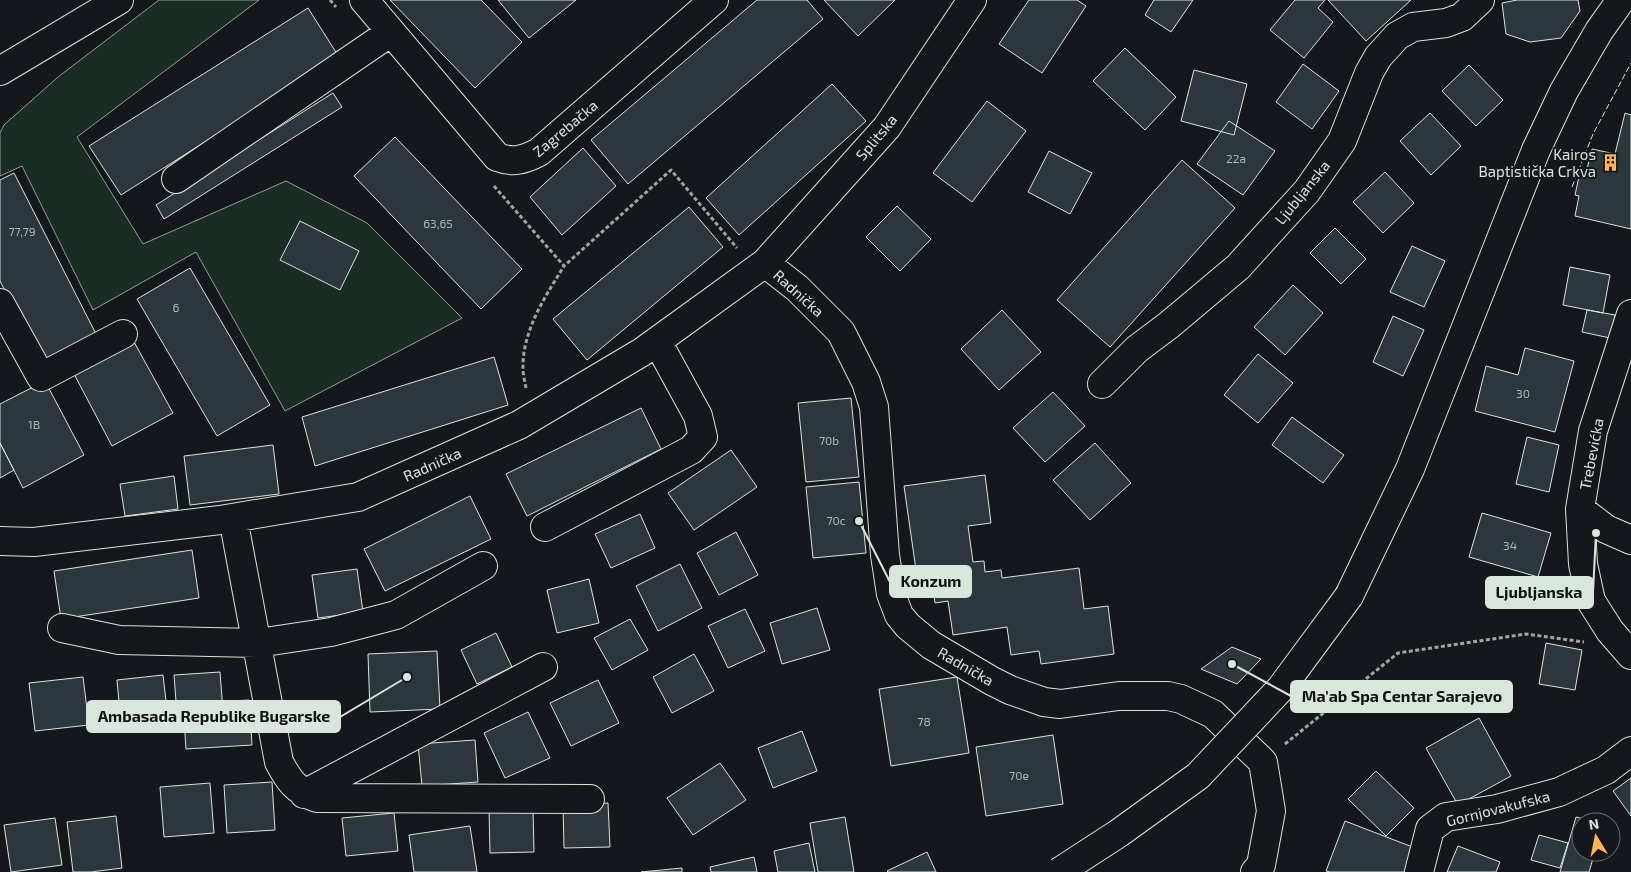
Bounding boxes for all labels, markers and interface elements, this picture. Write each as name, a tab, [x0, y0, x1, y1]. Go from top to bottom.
street label: Zagrebačka	[529, 96, 601, 160]
street label: Splitska	[852, 110, 900, 164]
place label: Kairos Baptistička Crkva	[1478, 145, 1596, 180]
house number: 22a	[1226, 151, 1246, 165]
building icon: Kairos Baptistička Crkva	[1600, 153, 1620, 173]
street label: Ljubljanska	[1271, 156, 1334, 228]
house number: 63,65	[423, 216, 453, 230]
house number: 77,79	[8, 224, 36, 238]
street label: Radnička	[770, 266, 828, 320]
house number: 6	[173, 300, 180, 314]
house number: 30	[1516, 386, 1530, 400]
house number: 1B	[28, 417, 40, 431]
street label: Trebevićka	[1575, 417, 1607, 491]
house number: 70b	[819, 433, 839, 447]
street label: Radnička	[400, 443, 464, 485]
house number: 70c	[826, 513, 846, 527]
house number: 34	[1503, 538, 1517, 552]
callout: Konzum	[890, 566, 971, 597]
text: Konzum	[901, 571, 961, 590]
callout: Ljubljanska	[1486, 577, 1593, 608]
text: Ljubljanska	[1496, 582, 1582, 601]
street label: Radnička	[935, 643, 997, 689]
callout: Ma'ab Spa Centar Sarajevo	[1291, 681, 1512, 712]
text: Ma'ab Spa Centar Sarajevo	[1302, 686, 1502, 705]
callout: Ambasada Republike Bugarske	[87, 701, 340, 732]
text: Ambasada Republike Bugarske	[98, 706, 330, 725]
house number: 78	[917, 714, 931, 728]
house number: 70e	[1009, 768, 1029, 782]
street label: Gornjovakufska	[1444, 786, 1552, 831]
north arrow	[1571, 812, 1621, 862]
text: N	[1587, 814, 1600, 833]

